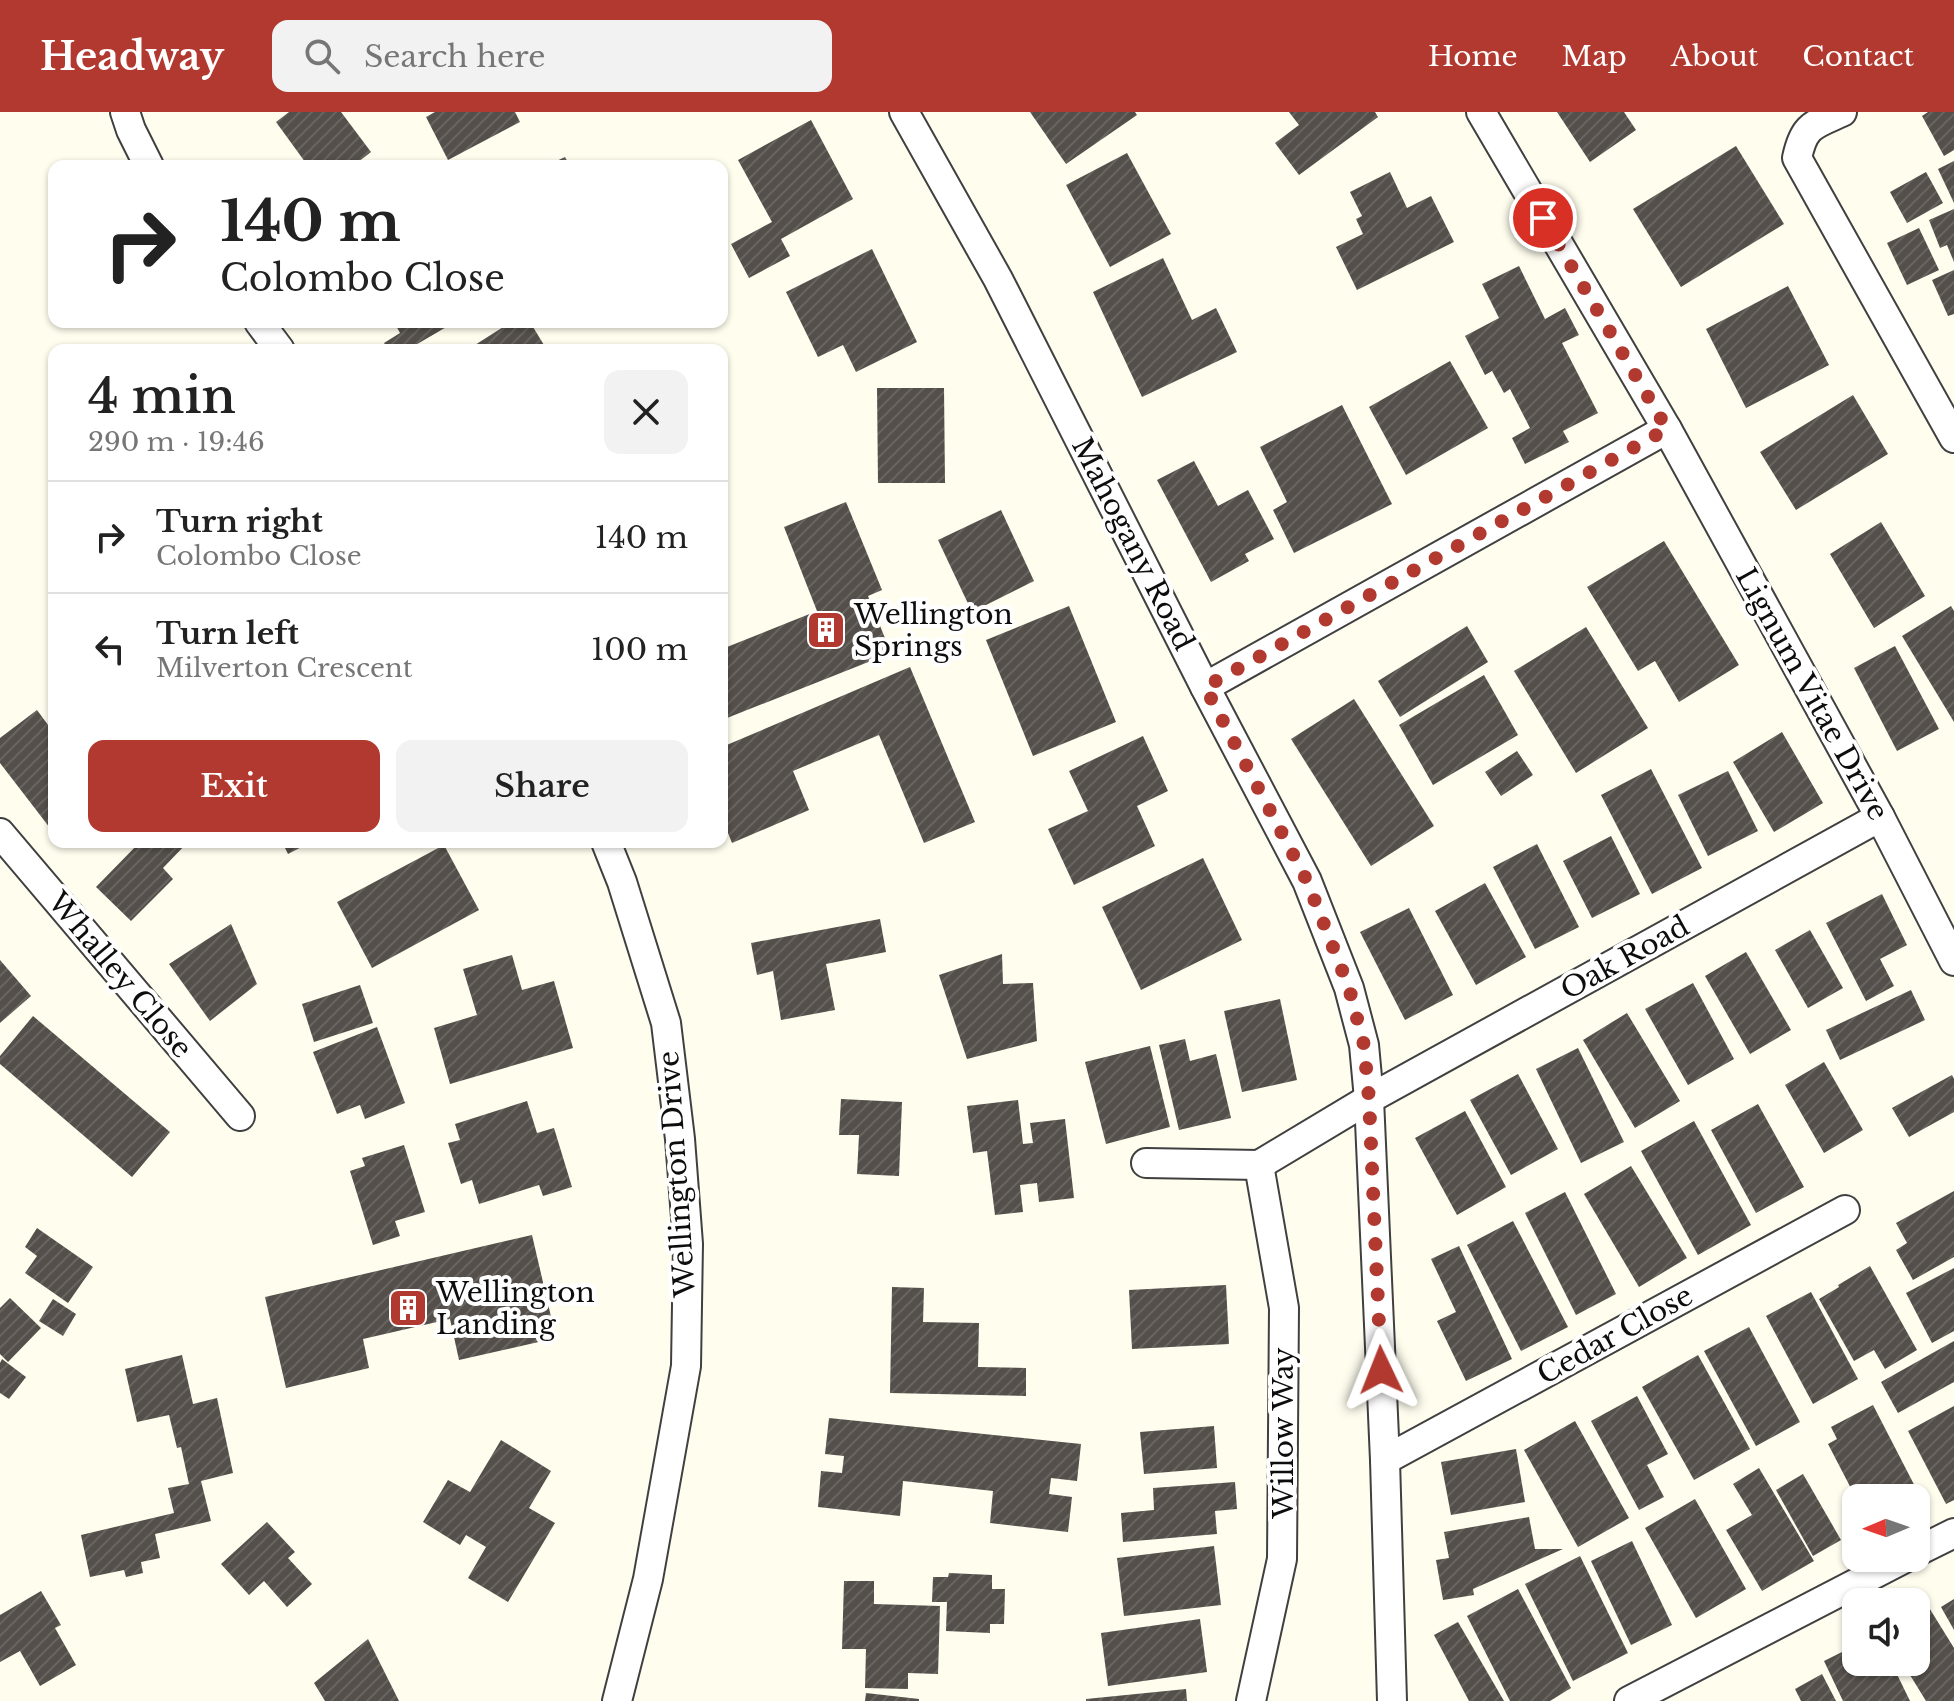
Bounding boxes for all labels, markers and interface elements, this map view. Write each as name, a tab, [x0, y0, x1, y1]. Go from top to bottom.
search box	[272, 20, 832, 92]
text: Headway	[40, 33, 224, 80]
icon: search	[300, 34, 344, 78]
text: Search here	[364, 38, 545, 75]
text: Home	[1428, 39, 1518, 74]
text: Map	[1562, 39, 1627, 74]
text: About	[1671, 39, 1758, 74]
text: Contact	[1802, 39, 1914, 74]
pin	[1509, 184, 1577, 252]
text: 140 m	[220, 187, 401, 256]
icon: right	[88, 192, 192, 296]
icon: arrive	[1521, 196, 1565, 240]
text: Colombo Close	[220, 256, 505, 301]
text: 4 min	[88, 366, 236, 426]
button: close	[604, 370, 688, 454]
text: 290 m · 19:46	[88, 426, 265, 458]
street label: Mahogany Road	[1064, 432, 1202, 656]
text: Turn right	[156, 503, 323, 540]
icon: right	[88, 515, 132, 559]
text: 140 m	[595, 519, 688, 556]
text: Colombo Close	[156, 540, 362, 572]
street label: Lignum Vitae Drive	[1728, 562, 1896, 826]
place label: Wellington Springs	[853, 597, 1013, 664]
building icon: Wellington Springs	[805, 609, 847, 651]
text: Turn left	[156, 615, 299, 652]
icon: left	[88, 627, 132, 671]
text: 100 m	[591, 631, 688, 668]
text: Milverton Crescent	[156, 652, 413, 684]
button: Exit	[88, 740, 380, 832]
button: Share	[396, 740, 688, 832]
street label: Whalley Close	[40, 884, 200, 1065]
street label: Oak Road	[1555, 908, 1695, 1008]
street label: Wellington Drive	[651, 1050, 703, 1299]
place label: Wellington Landing	[435, 1275, 595, 1342]
street label: Cedar Close	[1531, 1278, 1699, 1392]
building icon: Wellington Landing	[387, 1287, 429, 1329]
position arrow	[1339, 1328, 1423, 1412]
street label: Willow Way	[1266, 1347, 1301, 1520]
north arrow	[1842, 1484, 1930, 1572]
map controls	[1842, 1484, 1930, 1676]
button: sound	[1842, 1588, 1930, 1676]

